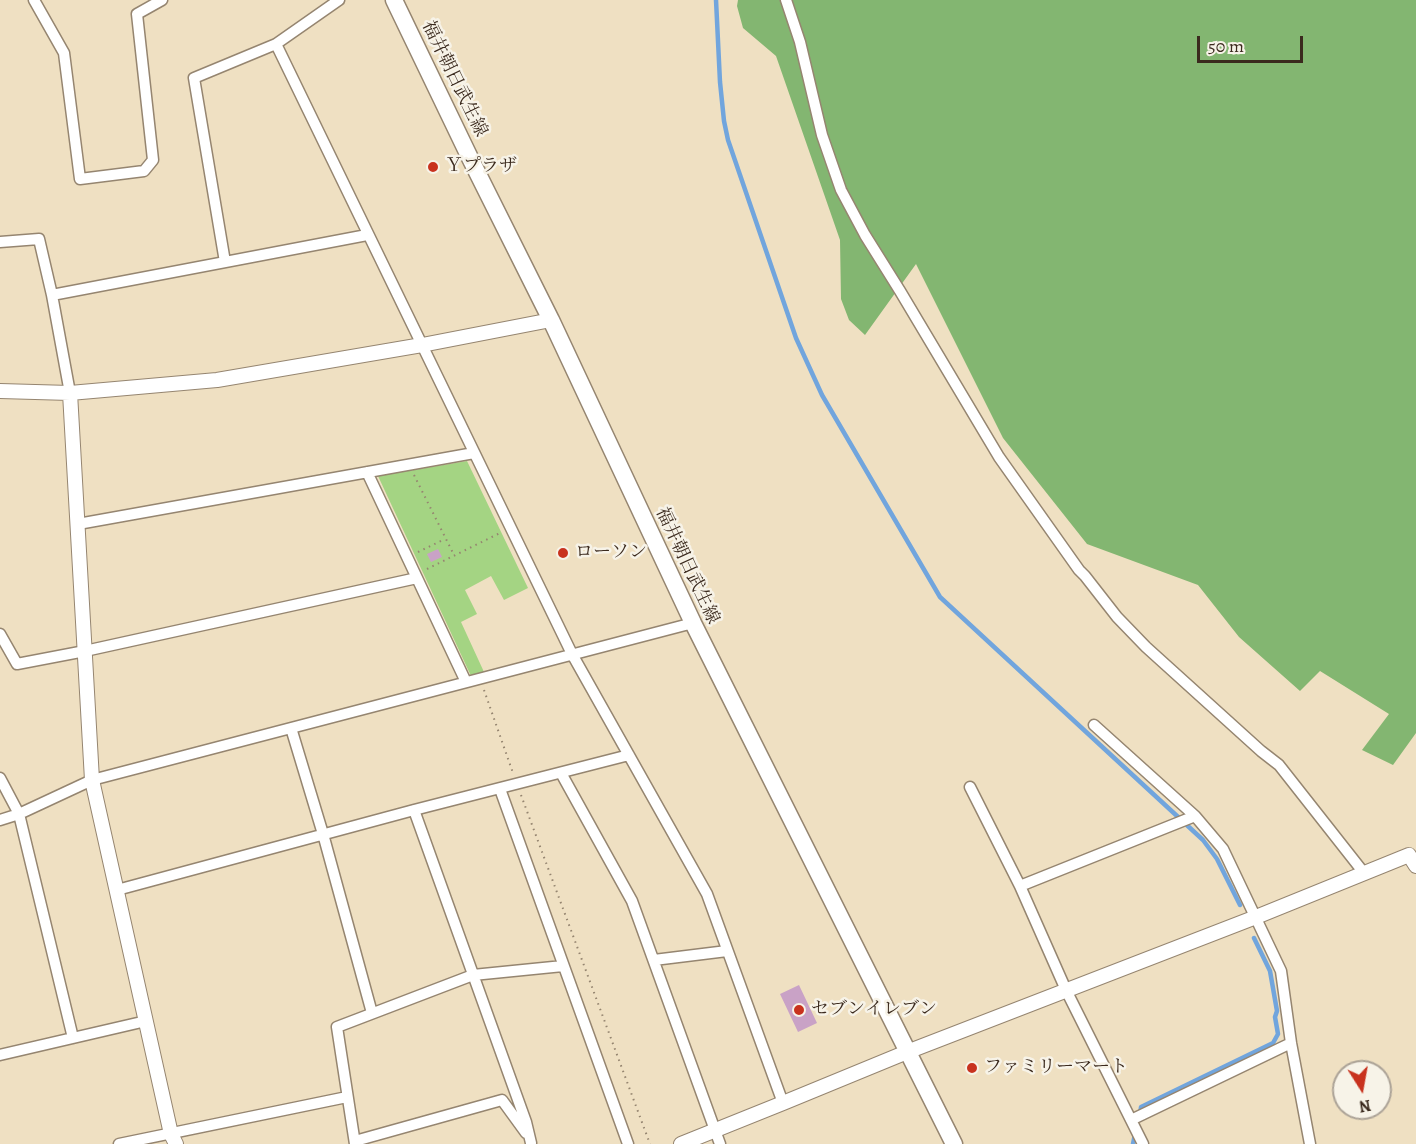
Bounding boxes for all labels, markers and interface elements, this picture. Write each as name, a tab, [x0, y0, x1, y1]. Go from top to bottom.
street label: 福井朝日武生線	[417, 18, 491, 140]
scale bar	[1200, 24, 1306, 62]
text: 50 m	[1208, 34, 1244, 58]
place label: Ｙプラザ	[445, 156, 517, 178]
marker: Ｙプラザ	[426, 160, 440, 174]
street label: 福井朝日武生線	[651, 504, 723, 628]
place label: ローソン	[575, 542, 647, 564]
marker: ローソン	[556, 546, 570, 560]
place label: セブンイレブン	[811, 999, 937, 1021]
marker: セブンイレブン	[792, 1003, 806, 1017]
place label: ファミリーマート	[984, 1057, 1128, 1079]
north arrow	[1332, 1060, 1392, 1120]
marker: ファミリーマート	[965, 1061, 979, 1075]
text: N	[1357, 1094, 1373, 1118]

